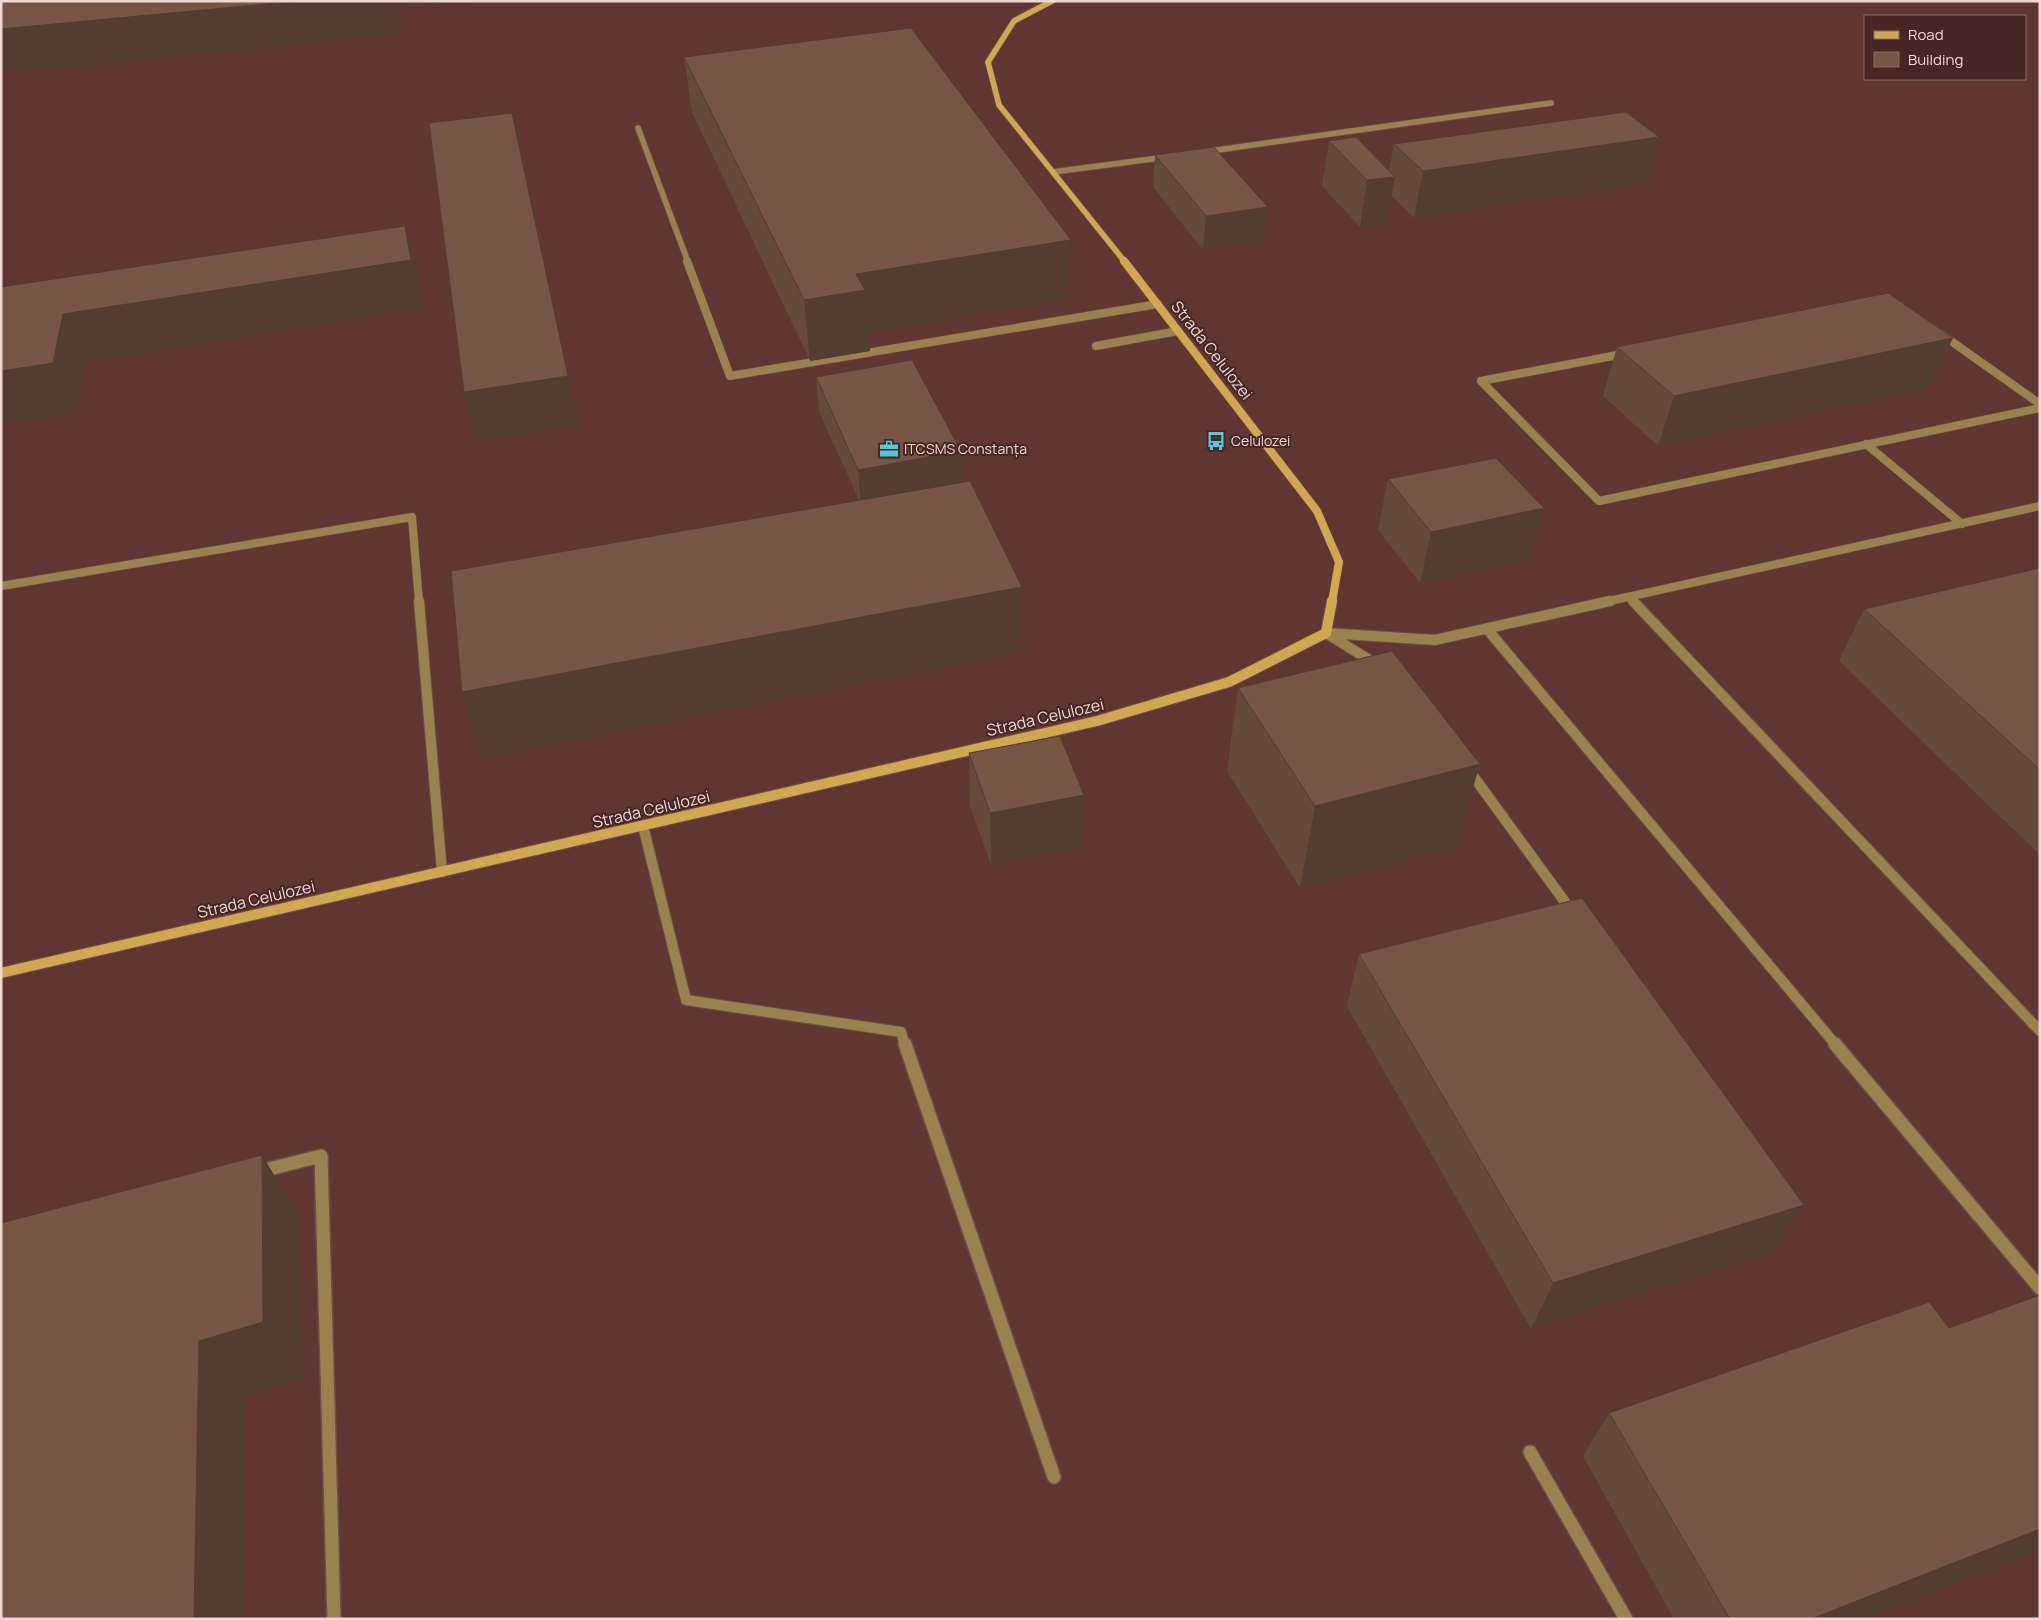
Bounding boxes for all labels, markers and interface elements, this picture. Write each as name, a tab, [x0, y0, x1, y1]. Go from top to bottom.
legend	[1864, 15, 2026, 80]
text: Road	[1908, 24, 1944, 45]
text: Building	[1908, 49, 1963, 70]
street label: Strada Celulozei	[1166, 296, 1258, 404]
bus stop icon: Celulozei	[1205, 430, 1227, 452]
place label: Celulozei	[1231, 431, 1290, 450]
office icon: ITCSMS Constanța	[878, 438, 900, 460]
place label: ITCSMS Constanța	[904, 439, 1027, 458]
street label: Strada Celulozei	[984, 693, 1106, 741]
street label: Strada Celulozei	[590, 785, 712, 833]
street label: Strada Celulozei	[195, 875, 317, 923]

